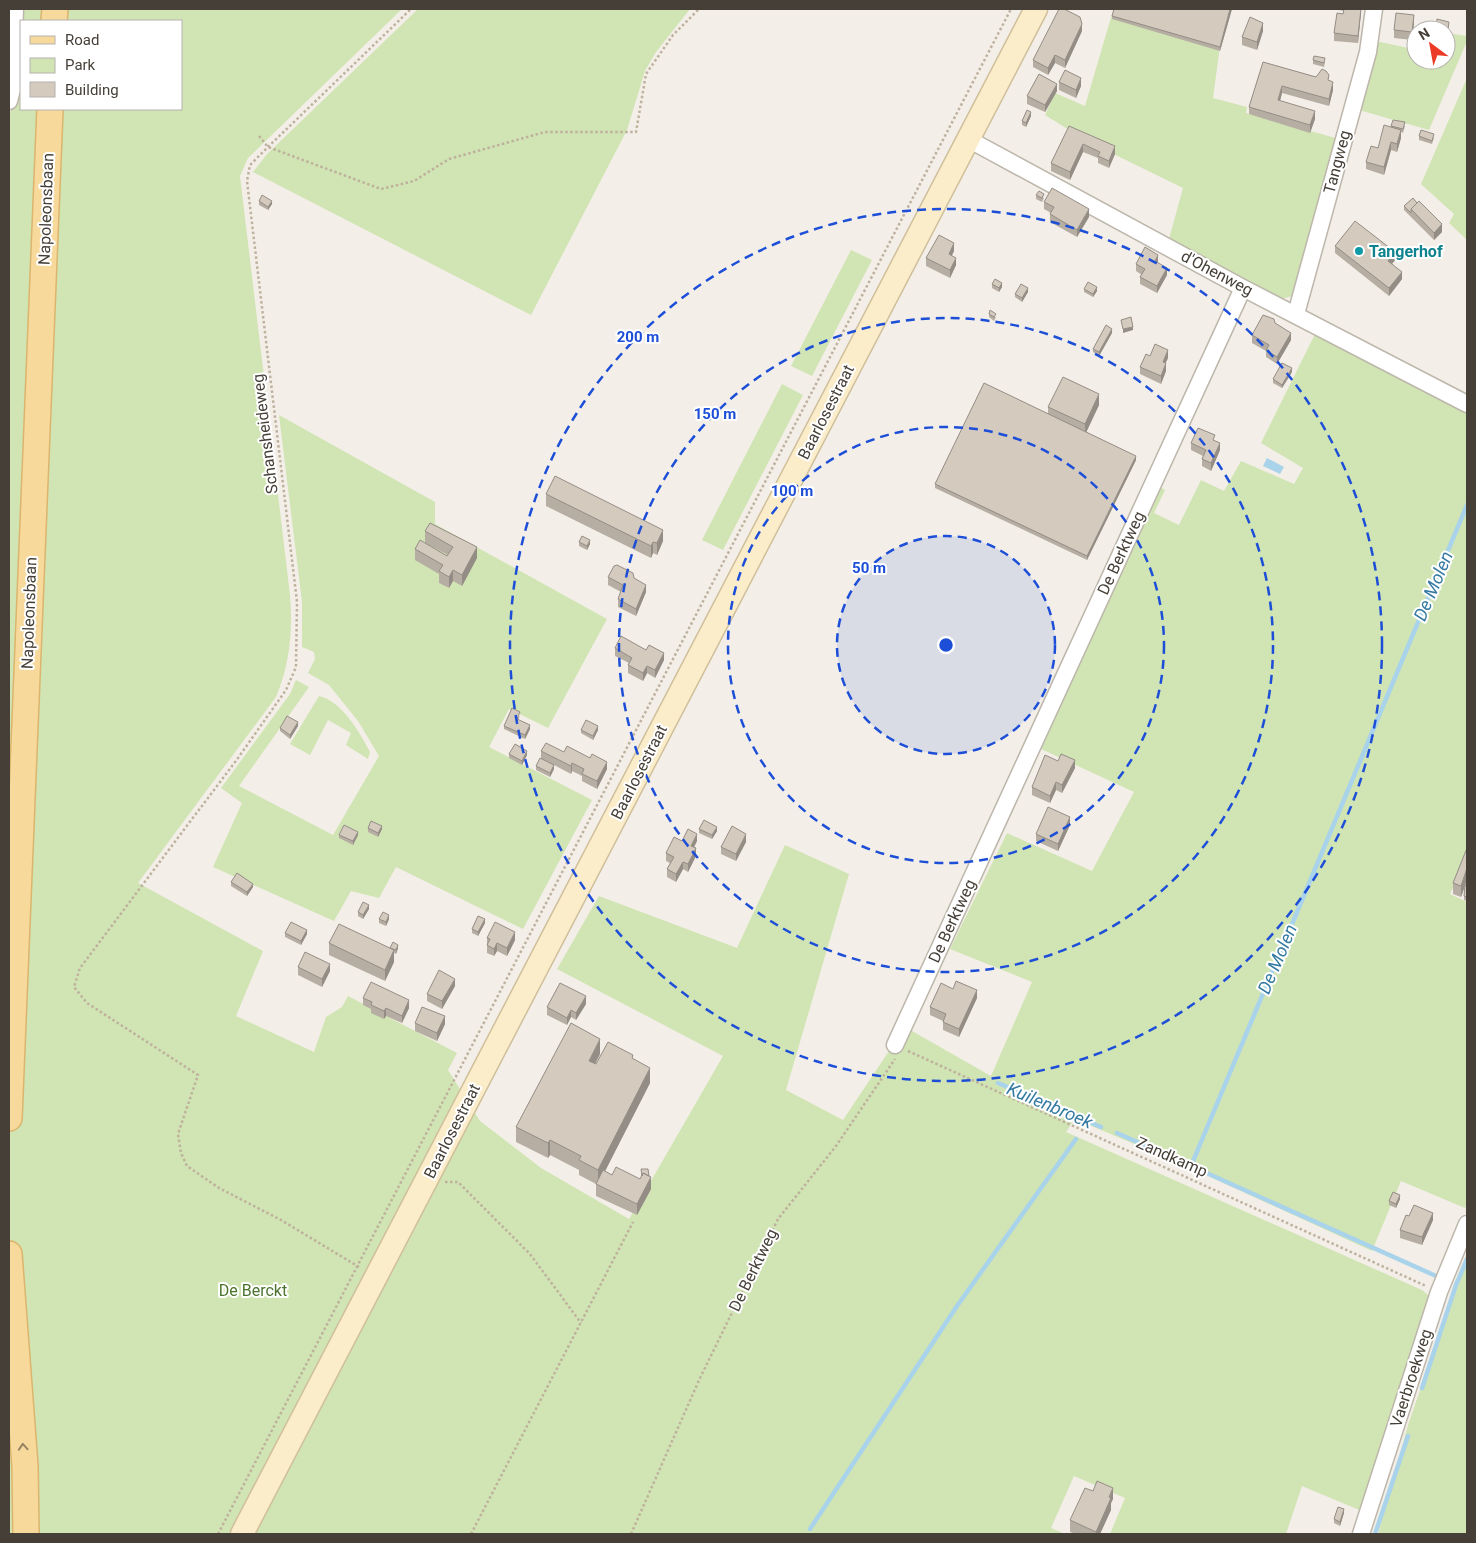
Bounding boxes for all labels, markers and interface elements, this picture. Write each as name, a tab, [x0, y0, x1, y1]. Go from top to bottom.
legend	[20, 20, 182, 110]
north arrow	[1406, 20, 1456, 70]
text: N	[1416, 25, 1433, 43]
text: Road	[65, 31, 99, 49]
text: Park	[65, 56, 96, 74]
text: Building	[65, 81, 119, 99]
street label: Tangweg	[1319, 128, 1355, 196]
street label: Napoleonsbaan	[35, 153, 57, 265]
place label: Tangerhof	[1369, 242, 1443, 261]
marker: Tangerhof	[1353, 245, 1365, 257]
street label: d'Ohenweg	[1178, 246, 1256, 300]
text: 200 m	[617, 328, 659, 346]
street label: Baarlosestraat	[794, 361, 858, 463]
street label: Schansheideweg	[248, 373, 282, 495]
text: 150 m	[694, 405, 736, 423]
text: 100 m	[771, 482, 813, 500]
street label: De Berktweg	[1093, 508, 1149, 598]
water label: De Molen	[1409, 548, 1457, 624]
street label: Napoleonsbaan	[18, 557, 40, 669]
text: 50 m	[852, 559, 886, 577]
centre of rings	[937, 636, 955, 654]
street label: Baarlosestraat	[607, 721, 671, 823]
street label: De Berktweg	[924, 876, 980, 966]
water label: De Molen	[1253, 921, 1301, 997]
water label: Kuilenbroek	[1004, 1077, 1097, 1133]
street label: Baarlosestraat	[420, 1080, 484, 1182]
street label: Zandkamp	[1133, 1133, 1211, 1181]
street label: De Berktweg	[725, 1226, 781, 1314]
park label: De Berckt	[219, 1281, 287, 1300]
street label: Vaerbroekweg	[1386, 1327, 1436, 1429]
one-way arrow	[18, 1442, 29, 1450]

